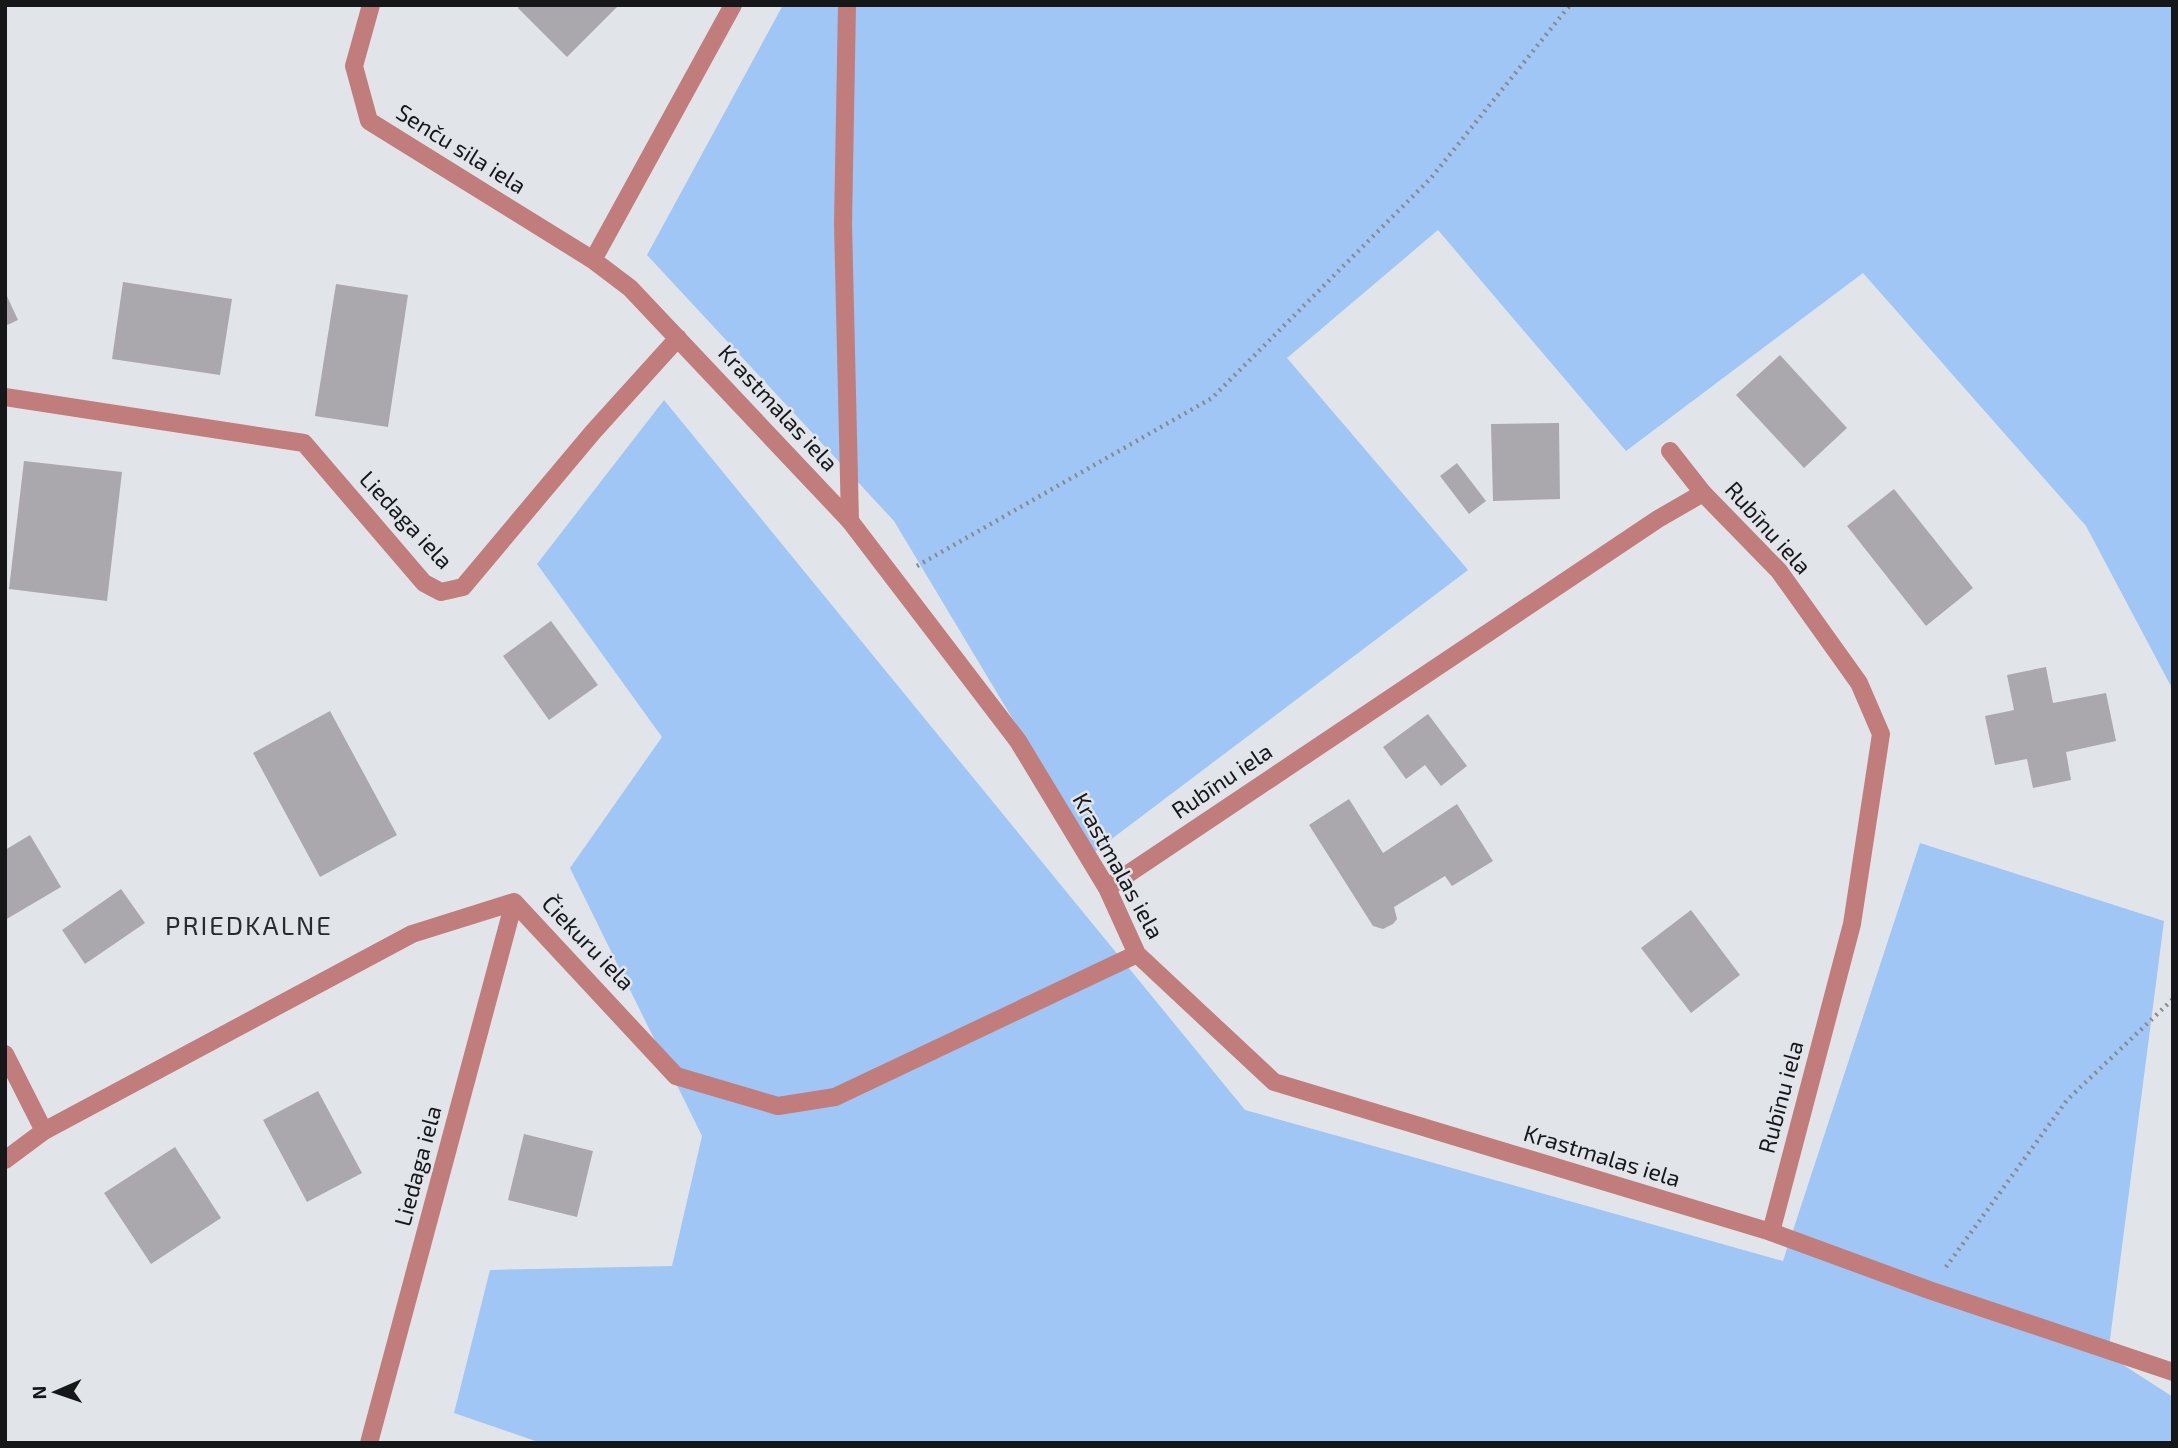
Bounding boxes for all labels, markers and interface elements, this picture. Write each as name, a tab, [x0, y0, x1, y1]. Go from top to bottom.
street label: Senču sila iela	[392, 97, 532, 199]
street label: Krastmalas iela	[713, 338, 844, 476]
street label: Liedaga iela	[354, 465, 459, 574]
street label: Rubīnu iela	[1720, 475, 1818, 580]
street label: Rubīnu iela	[1166, 736, 1277, 824]
street label: Krastmalas iela	[1067, 788, 1170, 943]
street label: Čiekuru iela	[537, 889, 641, 996]
district label: PRIEDKALNE	[165, 909, 333, 940]
street label: Rubīnu iela	[1752, 1037, 1808, 1156]
street label: Liedaga iela	[388, 1102, 447, 1229]
street label: Krastmalas iela	[1521, 1118, 1684, 1192]
north arrow	[21, 1357, 91, 1427]
text: N	[27, 1385, 50, 1400]

